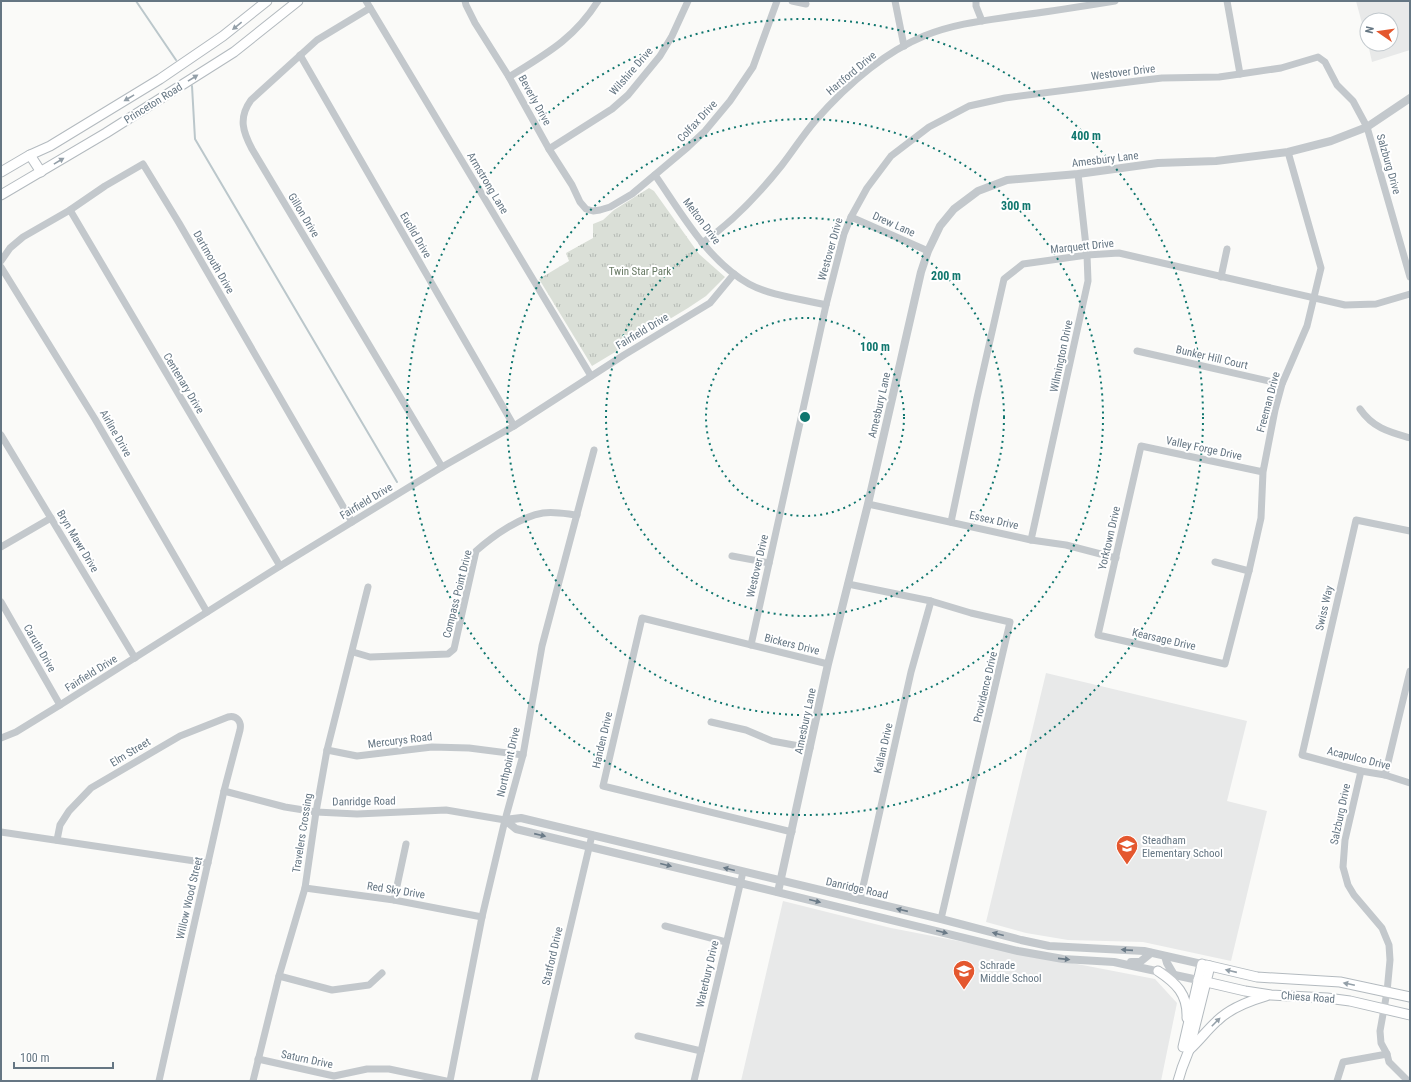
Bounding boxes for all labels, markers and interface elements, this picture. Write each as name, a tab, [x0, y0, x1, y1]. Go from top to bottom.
north arrow	[1359, 12, 1399, 52]
one-way arrow	[231, 21, 242, 30]
text: N	[1363, 25, 1377, 35]
street label: Wilshire Drive	[607, 45, 656, 98]
street label: Hartford Drive	[824, 49, 879, 98]
street label: Westover Drive	[1090, 62, 1156, 83]
street label: Beverly Drive	[515, 73, 554, 128]
one-way arrow	[188, 74, 198, 82]
street label: Princeton Road	[122, 80, 185, 126]
one-way arrow	[123, 94, 135, 101]
street label: Colfax Drive	[675, 98, 720, 145]
text: 400 m	[1071, 129, 1101, 143]
street label: Salzburg Drive	[1374, 132, 1403, 196]
street label: Amesbury Lane	[1071, 149, 1139, 170]
street label: Armstrong Lane	[464, 150, 511, 216]
one-way arrow	[53, 158, 65, 165]
street label: Gillon Drive	[285, 191, 322, 240]
street label: Melton Drive	[680, 196, 723, 247]
text: 300 m	[1001, 199, 1031, 213]
street label: Drew Lane	[870, 209, 917, 240]
street label: Euclid Drive	[397, 210, 434, 260]
street label: Westover Drive	[815, 216, 846, 282]
street label: Dartmouth Drive	[190, 228, 237, 296]
street label: Marquett Drive	[1050, 237, 1114, 256]
park label: Twin Star Park	[609, 265, 671, 278]
text: 200 m	[931, 269, 961, 283]
street label: Fairfield Drive	[614, 311, 671, 352]
street label: Wilmington Drive	[1047, 319, 1075, 393]
text: 100 m	[860, 340, 890, 354]
street label: Bunker Hill Court	[1175, 343, 1249, 372]
street label: Centenary Drive	[160, 351, 207, 416]
street label: Freeman Drive	[1254, 370, 1283, 434]
street label: Amesbury Lane	[866, 371, 893, 439]
street label: Airline Drive	[97, 407, 134, 459]
centre of rings	[798, 410, 812, 424]
street label: Valley Forge Drive	[1165, 434, 1243, 463]
street label: Fairfield Drive	[338, 481, 395, 522]
street label: Yorktown Drive	[1096, 505, 1123, 571]
street label: Bryn Mawr Drive	[54, 508, 101, 575]
street label: Essex Drive	[968, 509, 1020, 532]
street label: Westover Drive	[744, 533, 771, 599]
street label: Compass Point Drive	[440, 549, 475, 640]
street label: Swiss Way	[1313, 584, 1336, 632]
street label: Caruth Drive	[21, 622, 59, 675]
street label: Kearsage Drive	[1131, 626, 1197, 653]
street label: Bickers Drive	[763, 631, 821, 658]
street label: Providence Drive	[971, 650, 1000, 724]
street label: Fairfield Drive	[63, 652, 120, 695]
street label: Amesbury Lane	[792, 687, 819, 755]
street label: Handen Drive	[590, 710, 615, 770]
street label: Kallan Drive	[871, 722, 896, 775]
street label: Northpoint Drive	[494, 726, 523, 798]
street label: Mercurys Road	[367, 730, 433, 751]
street label: Elm Street	[108, 735, 153, 769]
street label: Acapulco Drive	[1326, 744, 1392, 773]
street label: Salzburg Drive	[1328, 782, 1353, 846]
street label: Travelers Crossing	[290, 792, 315, 874]
street label: Danridge Road	[332, 794, 396, 809]
one-way arrow	[534, 832, 546, 838]
school or university icon: Steadham Elementary School	[1114, 833, 1140, 866]
place label: Steadham Elementary School	[1142, 834, 1223, 860]
street label: Willow Wood Street	[174, 856, 205, 941]
one-way arrow	[661, 862, 673, 868]
one-way arrow	[722, 865, 735, 871]
street label: Danridge Road	[825, 875, 889, 902]
street label: Red Sky Drive	[366, 879, 426, 902]
one-way arrow	[809, 899, 822, 905]
one-way arrow	[896, 906, 908, 912]
street label: Statford Drive	[539, 926, 566, 987]
one-way arrow	[936, 930, 948, 936]
one-way arrow	[992, 931, 1004, 937]
street label: Waterbury Drive	[693, 939, 722, 1009]
one-way arrow	[1121, 947, 1133, 954]
one-way arrow	[1058, 956, 1070, 962]
school or university icon: Schrade Middle School	[951, 958, 977, 991]
place label: Schrade Middle School	[980, 959, 1042, 985]
one-way arrow	[1225, 968, 1237, 974]
one-way arrow	[1343, 980, 1355, 986]
street label: Chiesa Road	[1281, 989, 1335, 1006]
one-way arrow	[1211, 1017, 1221, 1027]
scale bar	[14, 1044, 113, 1070]
street label: Saturn Drive	[280, 1048, 334, 1071]
text: 100 m	[20, 1051, 50, 1065]

